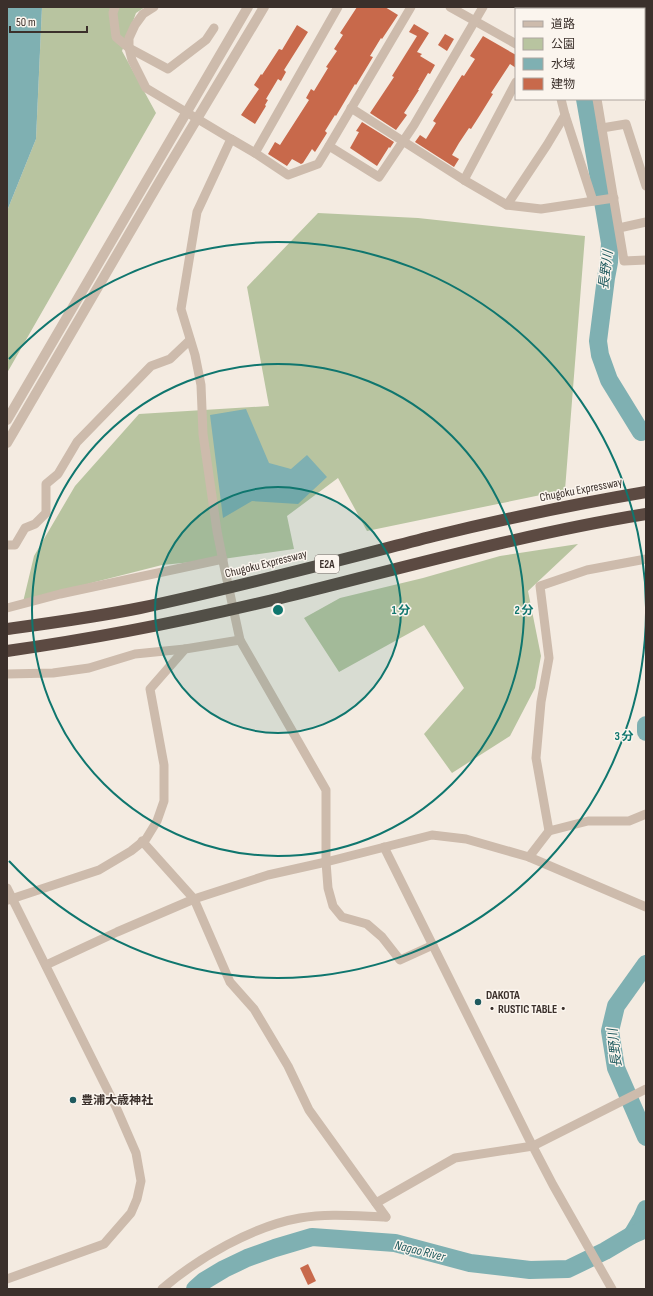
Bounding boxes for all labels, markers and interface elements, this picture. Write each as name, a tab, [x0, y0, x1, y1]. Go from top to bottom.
scale bar	[10, 8, 87, 34]
legend	[515, 8, 645, 100]
text: 50 m	[16, 15, 36, 30]
text: 道路	[551, 17, 575, 32]
text: 公園	[551, 37, 575, 52]
text: 水域	[551, 57, 575, 72]
text: 建物	[551, 77, 575, 92]
water label: 長野川	[596, 248, 617, 290]
street label: Chugoku Expressway	[538, 475, 624, 505]
street label: Chugoku Expressway	[223, 546, 309, 581]
road number: E2A	[315, 555, 339, 573]
centre of rings	[271, 603, 285, 617]
text: 1 分	[392, 603, 410, 618]
text: 2 分	[514, 603, 534, 618]
text: 3 分	[614, 729, 634, 744]
place label: DAKOTA ・RUSTIC TABLE・	[486, 988, 569, 1017]
marker: DAKOTA ・RUSTIC TABLE・	[473, 997, 483, 1007]
water label: 長野川	[604, 1026, 625, 1068]
place label: 豊浦大歳神社	[81, 1093, 153, 1108]
marker: 豊浦大歳神社	[68, 1095, 78, 1105]
water label: Nagao River	[393, 1237, 448, 1265]

